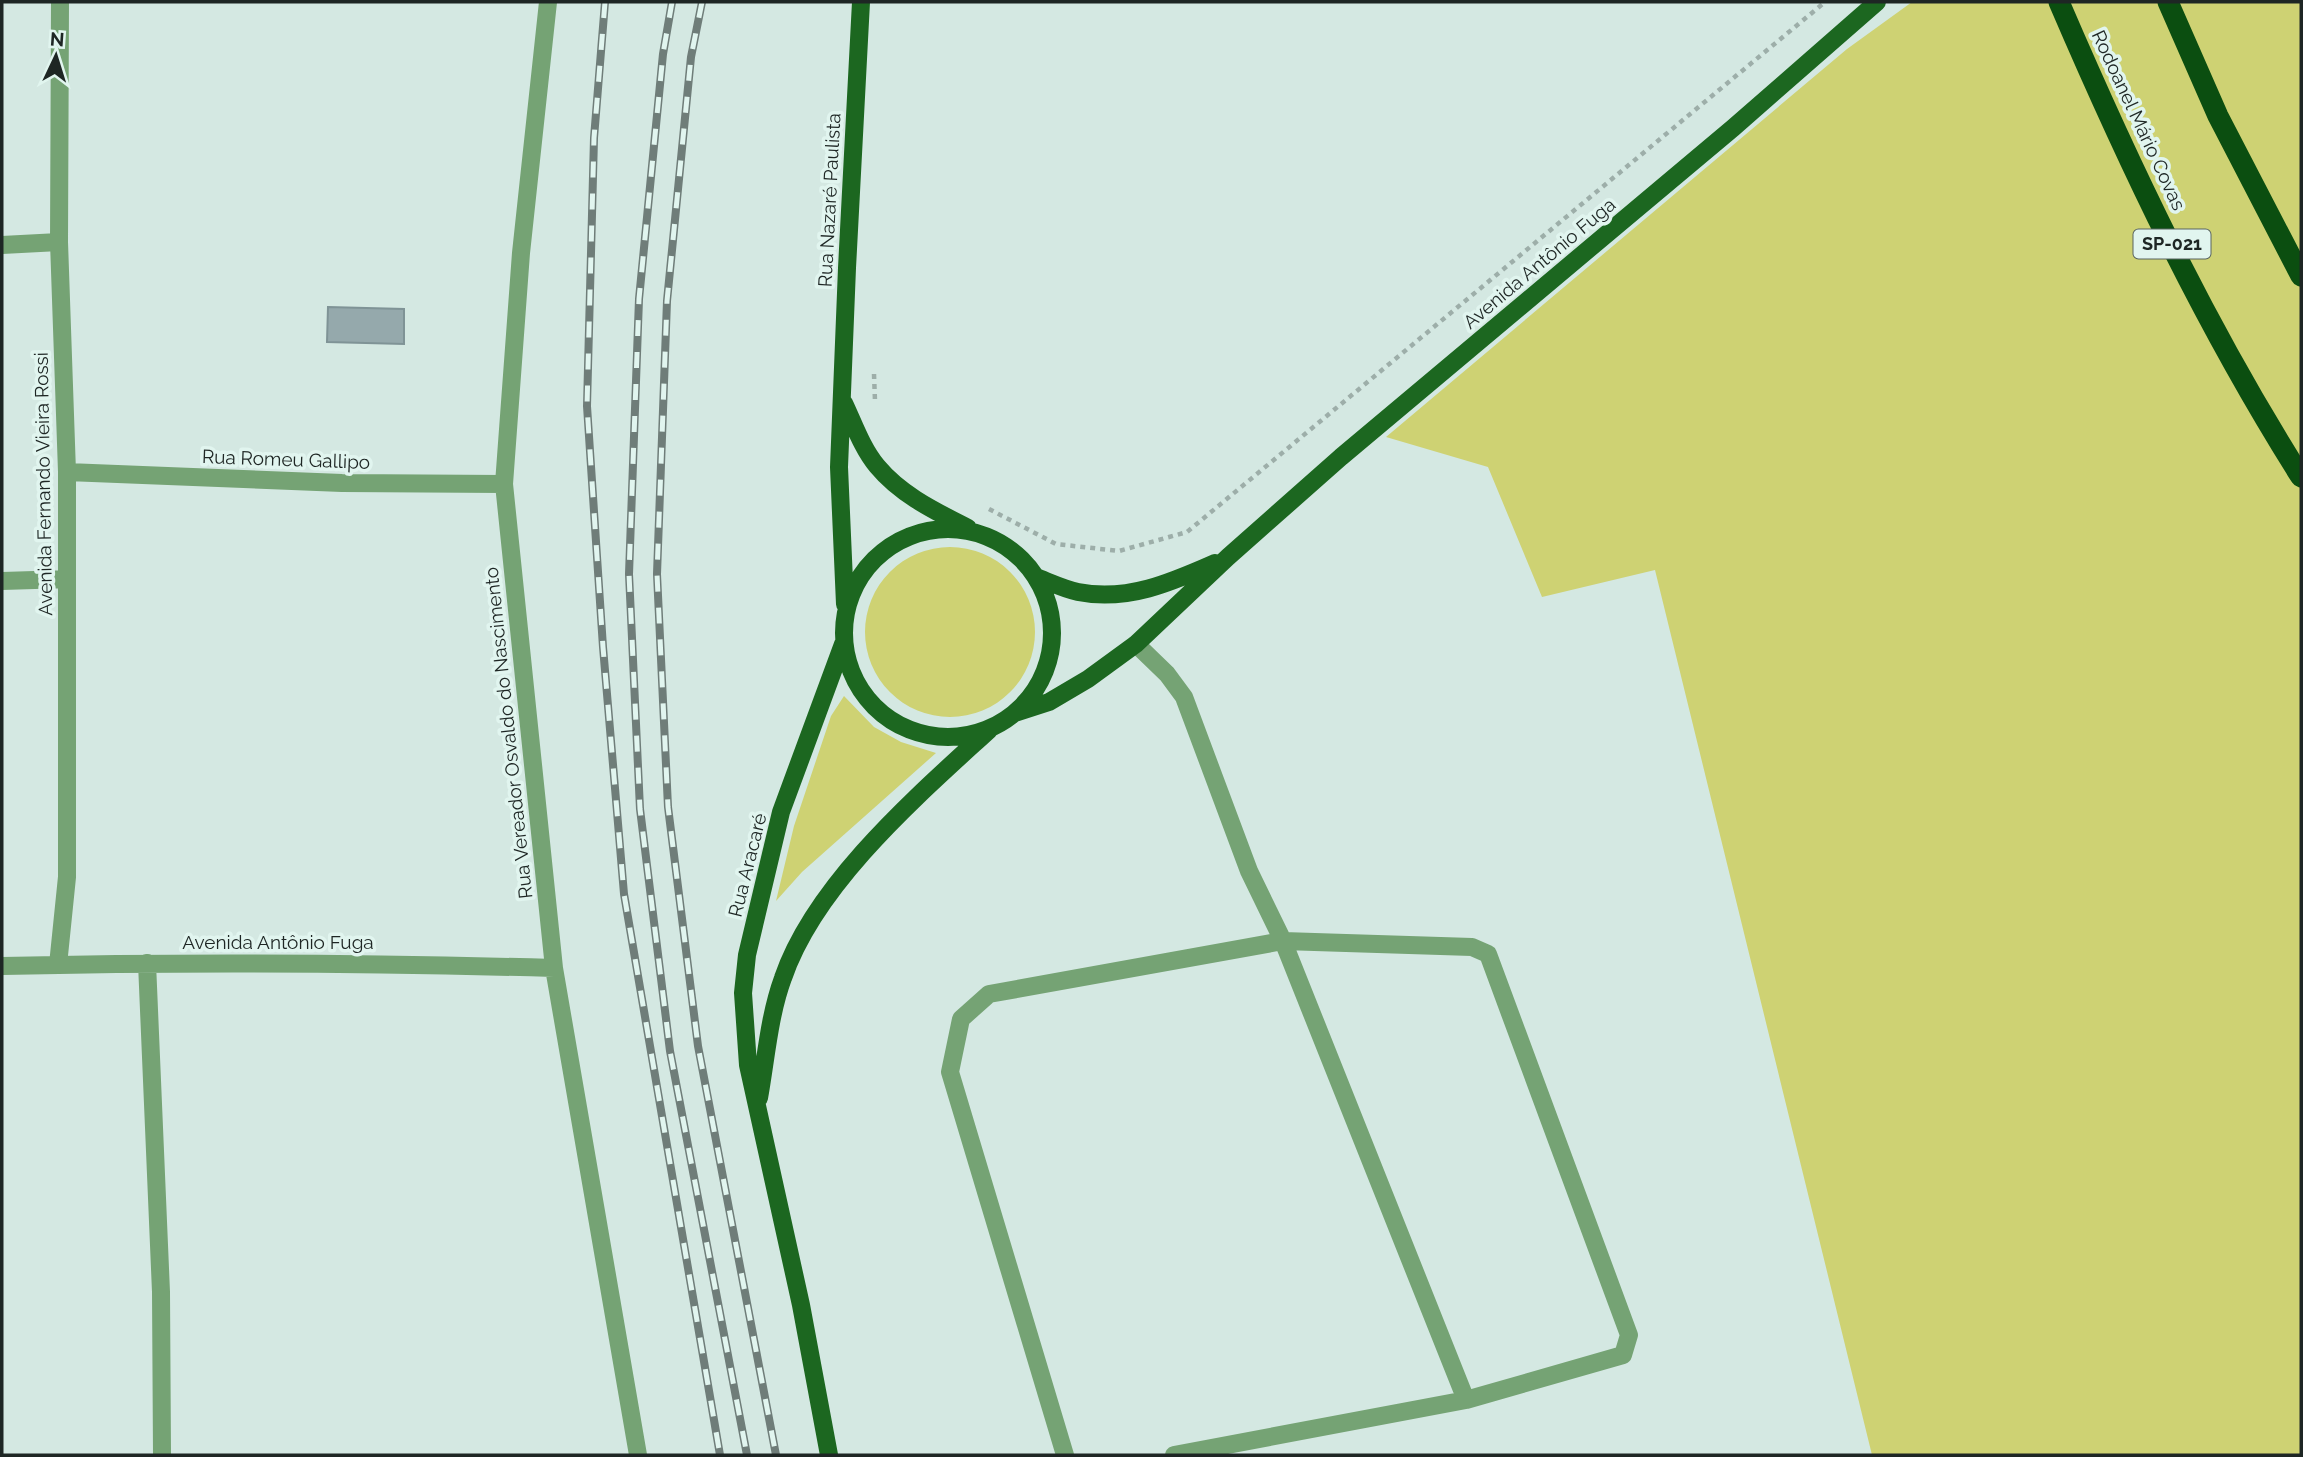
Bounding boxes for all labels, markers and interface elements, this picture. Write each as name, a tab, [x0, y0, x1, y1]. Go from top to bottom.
north arrow	[21, 21, 91, 91]
street label: Rodoanel Mário Covas	[2088, 27, 2190, 213]
text: N	[49, 28, 65, 51]
street label: Rua Nazaré Paulista	[813, 112, 845, 288]
street label: Avenida Antônio Fuga	[1459, 193, 1619, 333]
road number: SP-021	[2134, 230, 2210, 258]
street label: Avenida Fernando Vieira Rossi	[30, 352, 56, 616]
street label: Rua Romeu Gallipo	[201, 445, 371, 473]
street label: Rua Vereador Osvaldo do Nascimento	[480, 566, 536, 900]
street label: Rua Aracaré	[723, 811, 771, 919]
street label: Avenida Antônio Fuga	[182, 931, 374, 953]

